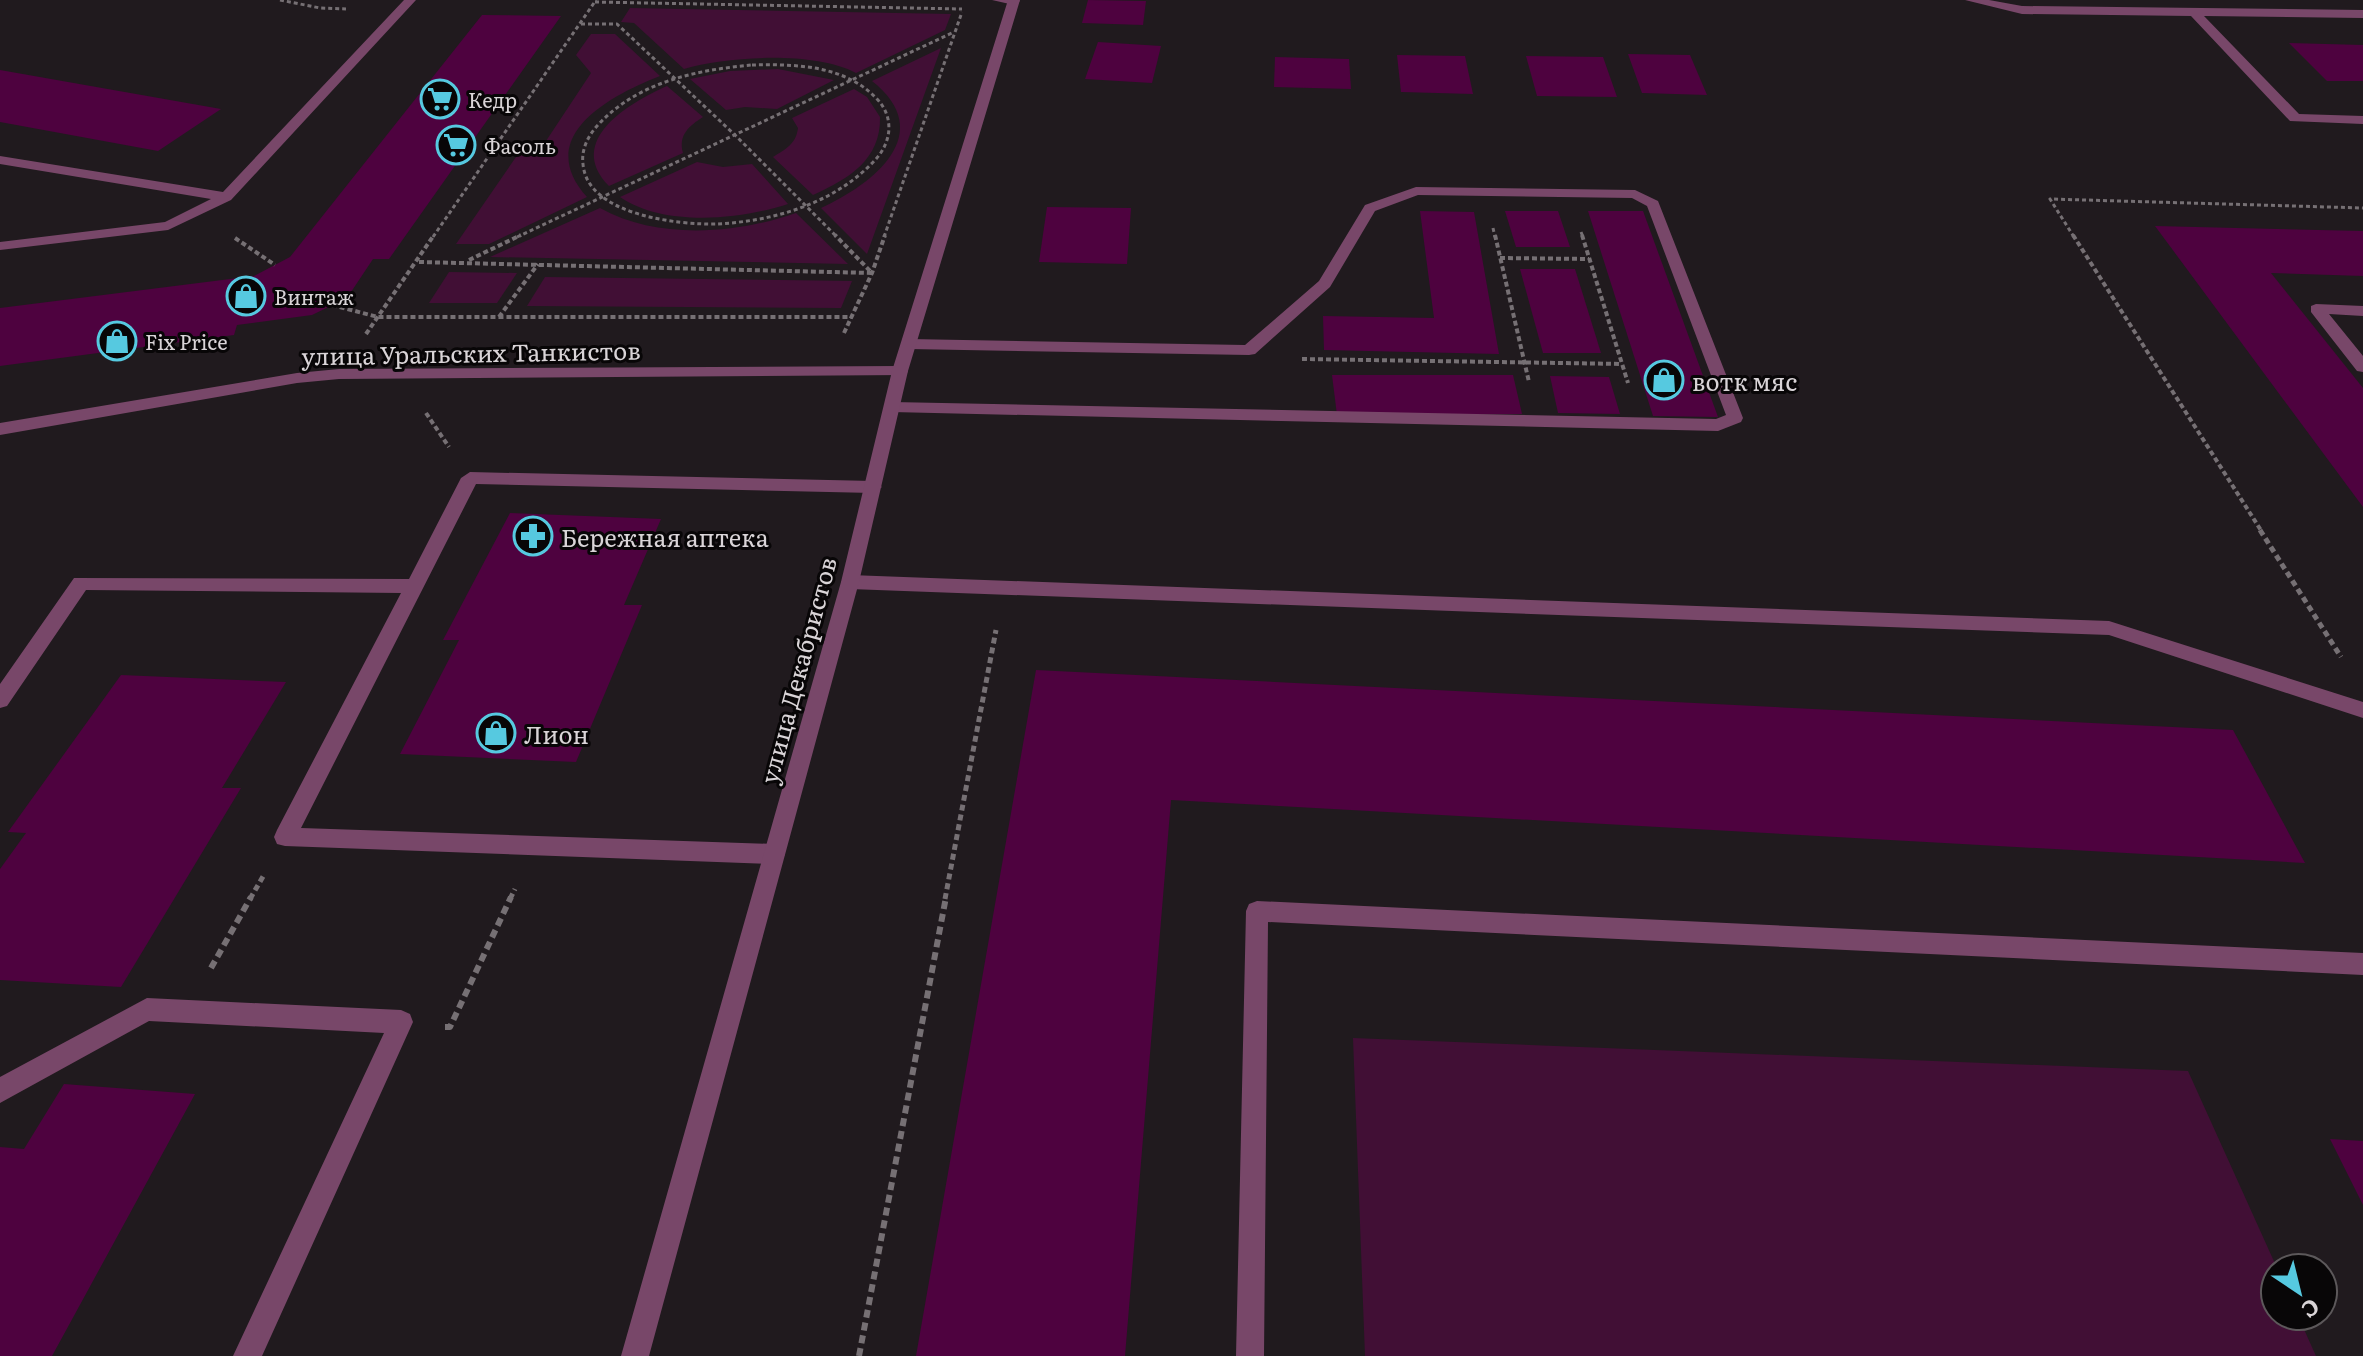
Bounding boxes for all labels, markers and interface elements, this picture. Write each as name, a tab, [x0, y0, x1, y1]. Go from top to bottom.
supermarket icon: Кедр	[419, 78, 461, 120]
place label: Кедр	[468, 84, 517, 114]
supermarket icon: Фасоль	[435, 124, 477, 166]
place label: Фасоль	[484, 130, 556, 160]
shop icon: Винтаж	[225, 275, 267, 317]
place label: Винтаж	[274, 281, 354, 311]
shop icon: Fix Price	[96, 320, 138, 362]
place label: Fix Price	[145, 326, 228, 356]
street label: улица Уральских Танкистов	[301, 332, 641, 372]
shop icon: вотк мяс	[1643, 359, 1685, 401]
place label: вотк мяс	[1692, 363, 1797, 398]
pharmacy icon: Бережная аптека	[512, 515, 554, 557]
place label: Бережная аптека	[561, 519, 769, 554]
street label: улица Декабристов	[750, 553, 844, 787]
shop icon: Лион	[475, 712, 517, 754]
place label: Лион	[524, 716, 589, 751]
north arrow	[2259, 1252, 2339, 1332]
text: С	[2295, 1292, 2327, 1328]

